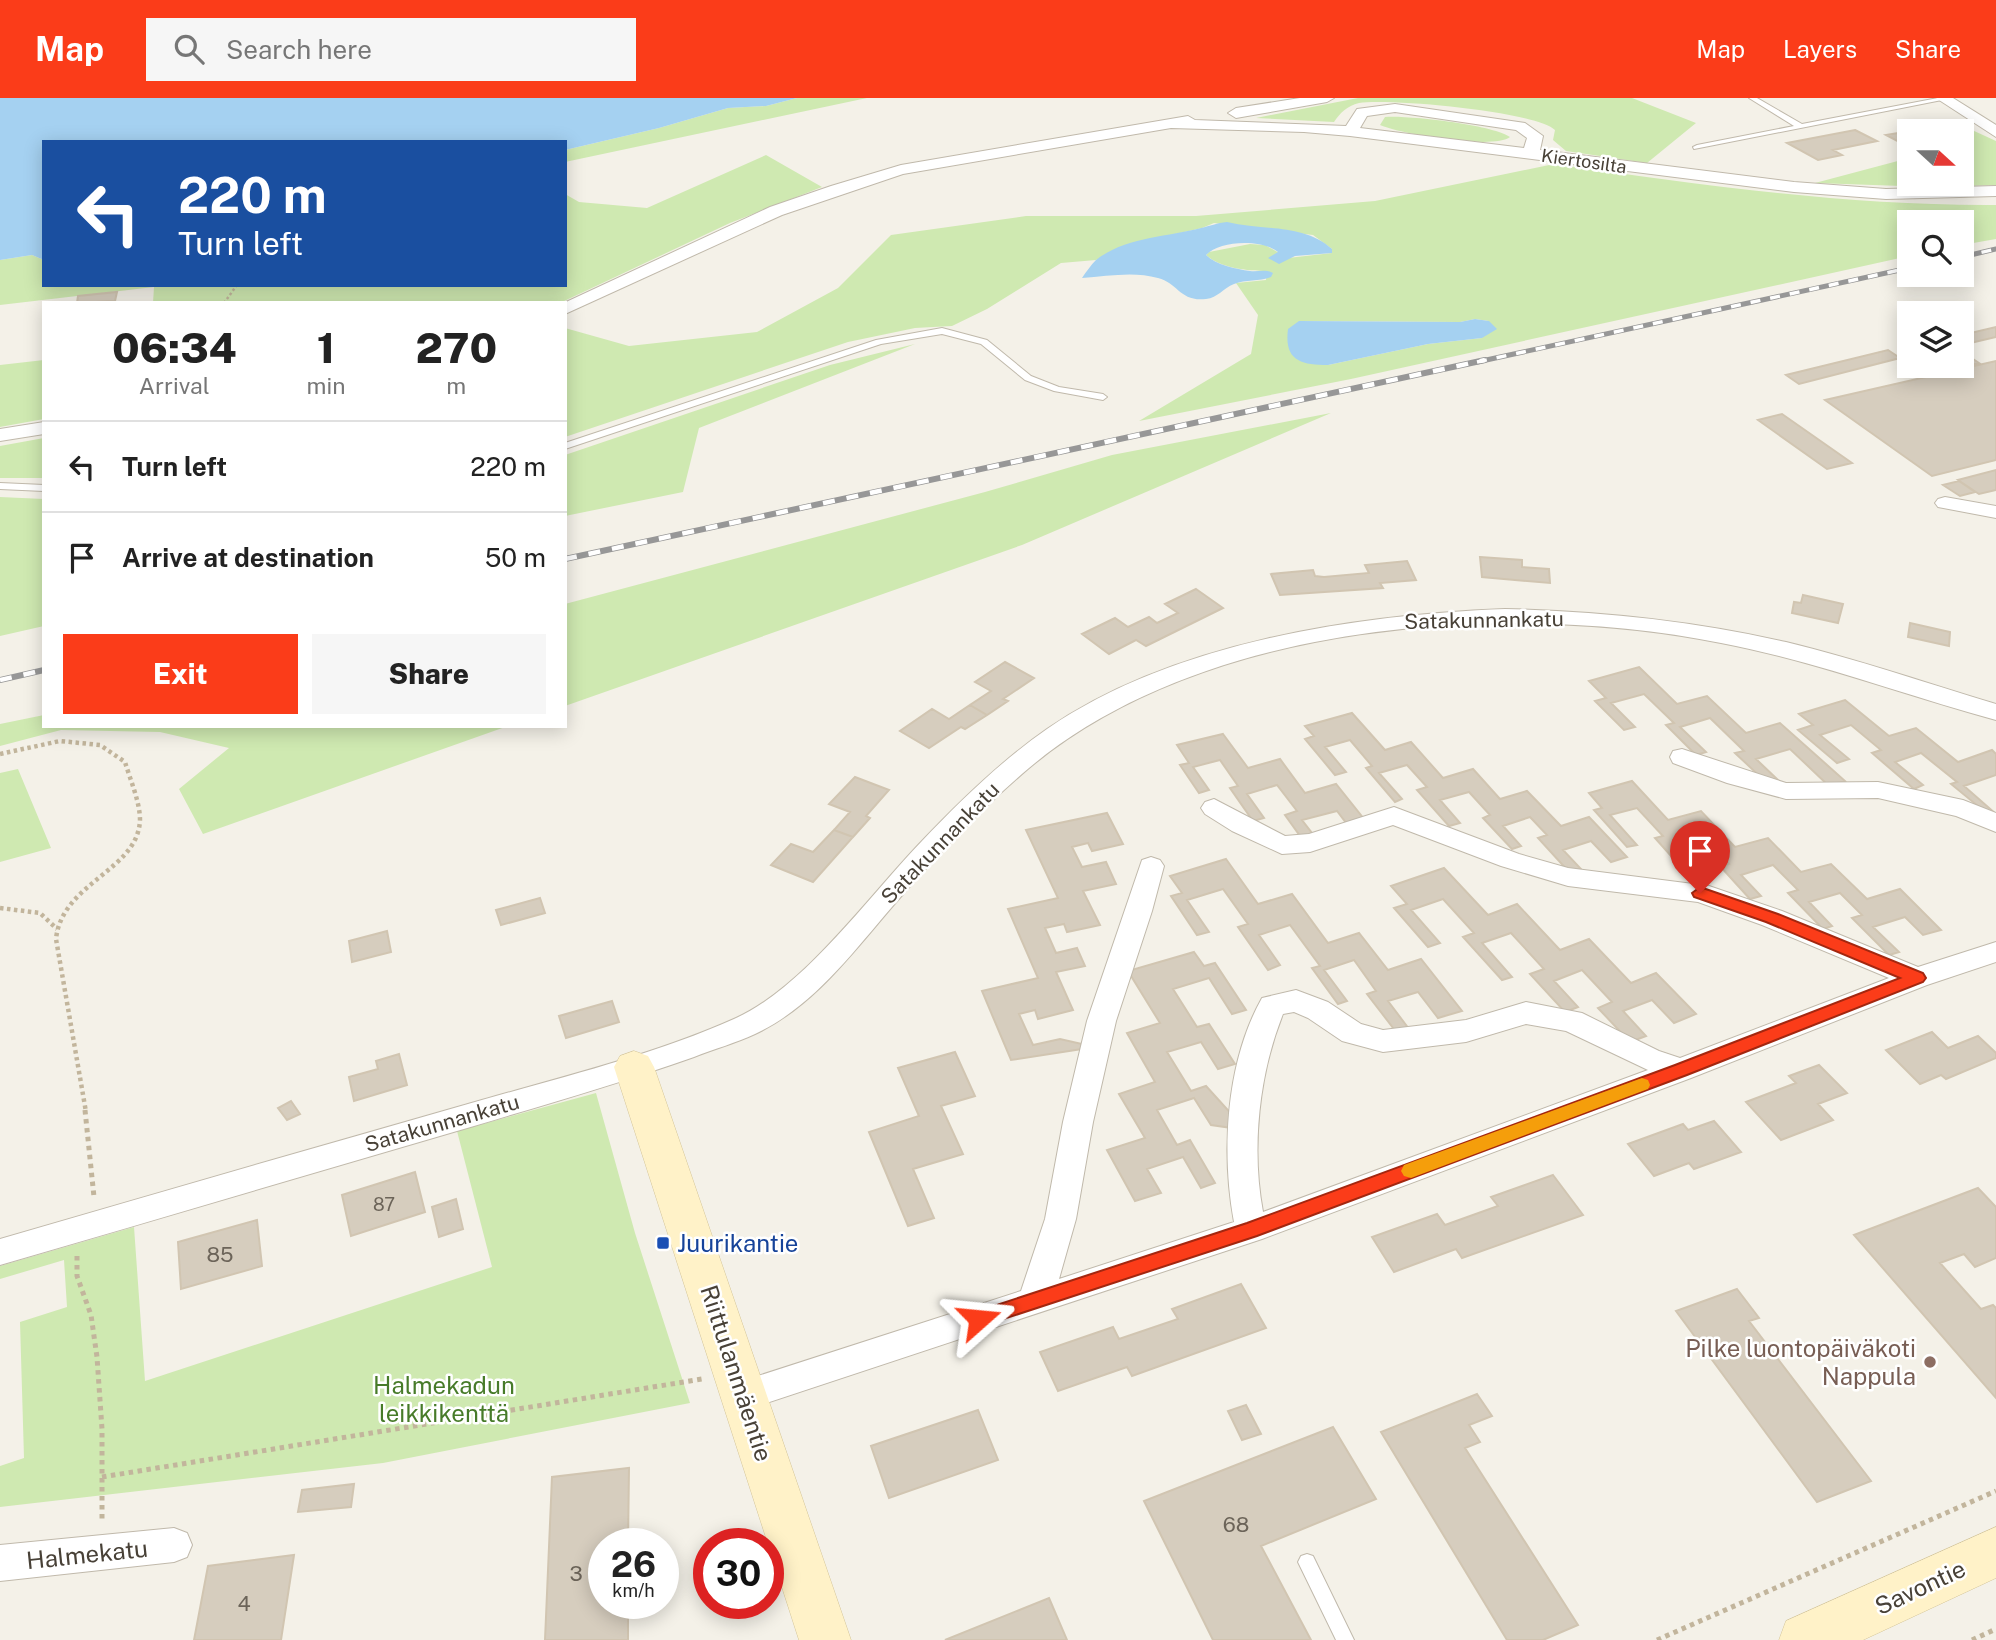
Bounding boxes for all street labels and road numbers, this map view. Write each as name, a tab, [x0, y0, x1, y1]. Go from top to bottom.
street label: Kiertosilta	[1540, 145, 1628, 177]
street label: Satakunnankatu	[1404, 606, 1564, 634]
street label: Satakunnankatu	[876, 777, 1004, 909]
street label: Satakunnankatu	[362, 1089, 522, 1157]
street label: Riittulanmäentie	[695, 1281, 779, 1465]
street label: Halmekatu	[25, 1534, 149, 1574]
street label: Savontie	[1870, 1554, 1970, 1620]

